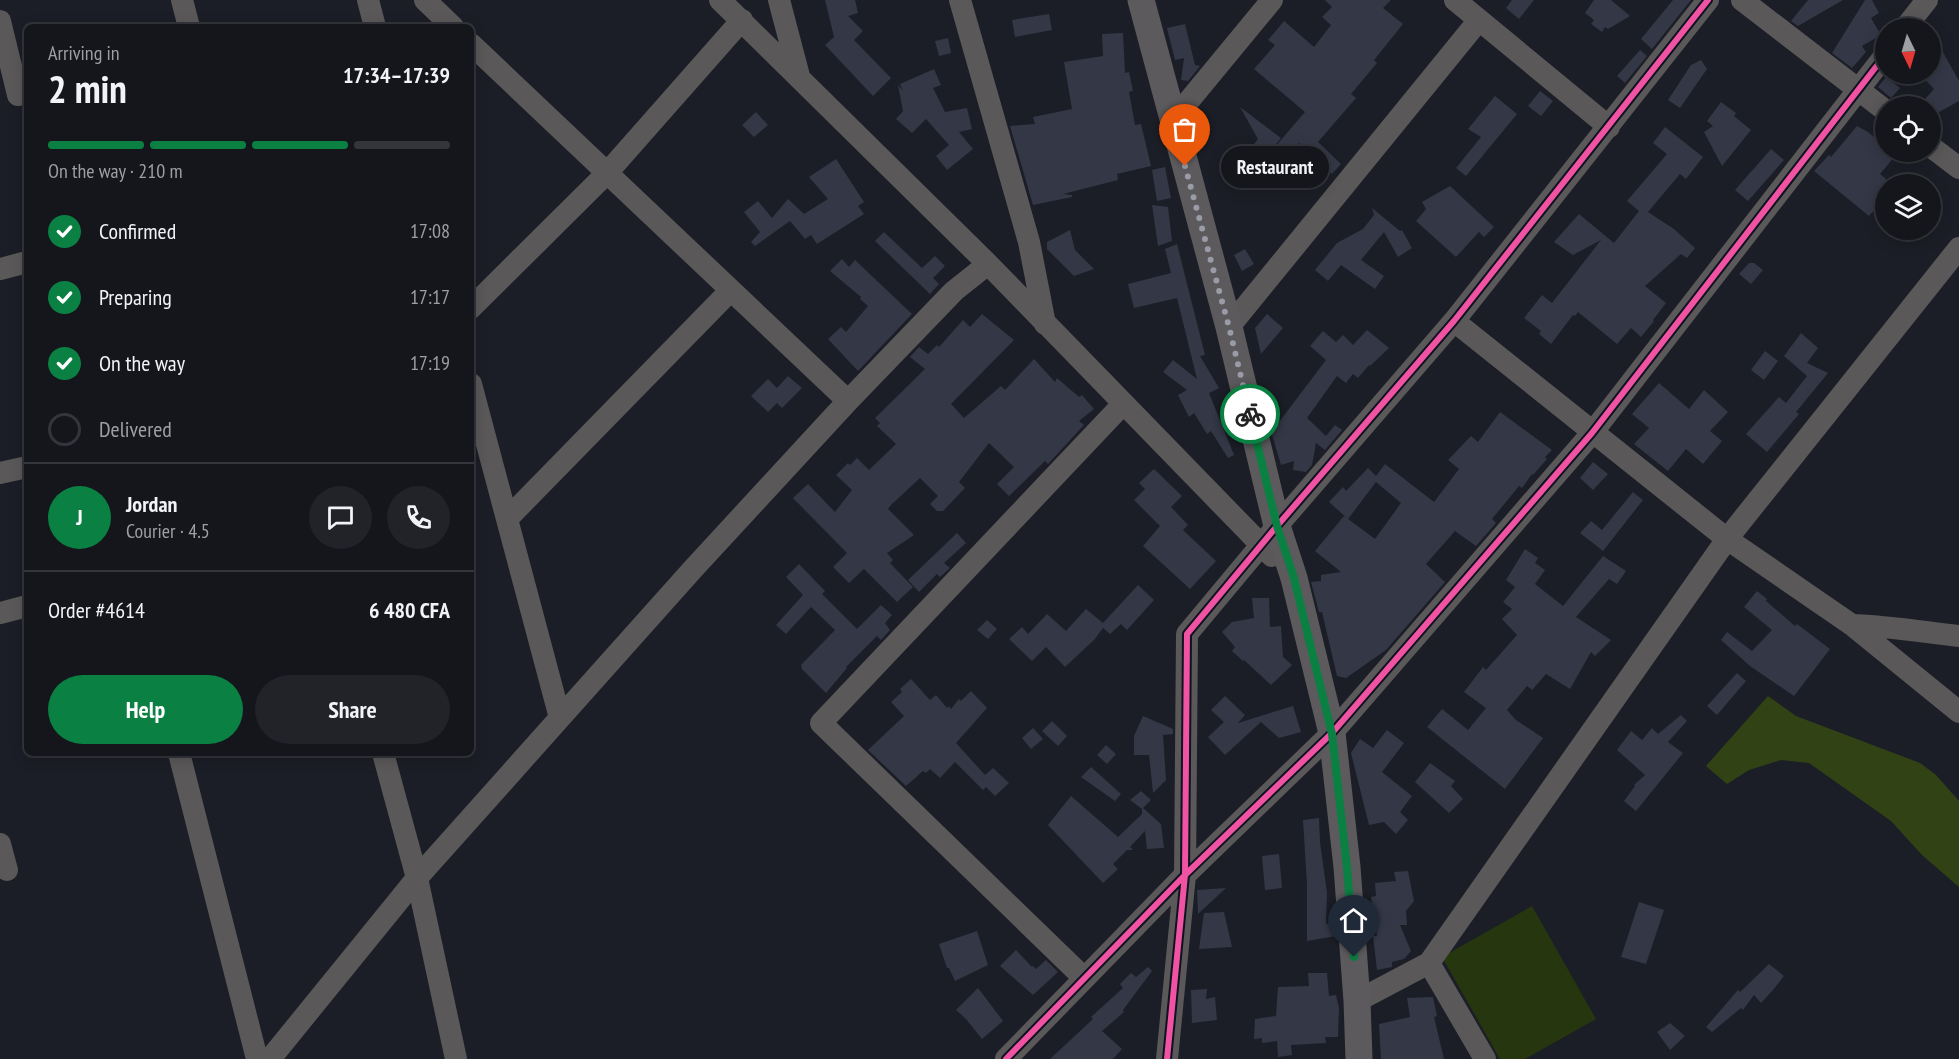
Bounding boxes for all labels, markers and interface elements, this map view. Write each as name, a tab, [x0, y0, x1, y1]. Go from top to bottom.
north arrow	[1875, 18, 1941, 84]
map controls	[1875, 18, 1941, 240]
text: Arriving in	[48, 40, 120, 66]
text: 17:34–17:39	[343, 61, 450, 89]
text: 2 min	[48, 63, 127, 114]
button: locate	[1875, 96, 1941, 162]
pin	[1159, 104, 1210, 166]
icon: bag	[1168, 113, 1201, 146]
callout: Restaurant	[1221, 145, 1329, 187]
text: Restaurant	[1237, 154, 1313, 180]
text: On the way · 210 m	[48, 158, 183, 184]
button: layers	[1875, 174, 1941, 240]
icon: check	[48, 215, 81, 248]
text: Confirmed	[99, 217, 176, 245]
text: 17:08	[410, 218, 450, 244]
icon: check	[48, 281, 81, 314]
text: Preparing	[99, 283, 172, 311]
text: 17:17	[410, 284, 450, 310]
icon: check	[48, 347, 81, 380]
text: On the way	[99, 349, 185, 377]
text: 17:19	[410, 350, 450, 376]
courier	[1220, 384, 1280, 444]
icon: bike	[1234, 398, 1267, 431]
text: Delivered	[99, 415, 172, 443]
button: chat	[309, 486, 372, 549]
button: phone	[387, 486, 450, 549]
text: Jordan	[126, 490, 177, 518]
text: J	[76, 503, 83, 531]
text: Courier · 4.5	[126, 518, 210, 544]
text: Order #4614	[48, 596, 145, 624]
text: 6 480 CFA	[369, 596, 450, 624]
button: Help	[48, 675, 243, 744]
button: Share	[255, 675, 450, 744]
pin	[1328, 895, 1379, 957]
icon: home	[1337, 904, 1370, 937]

